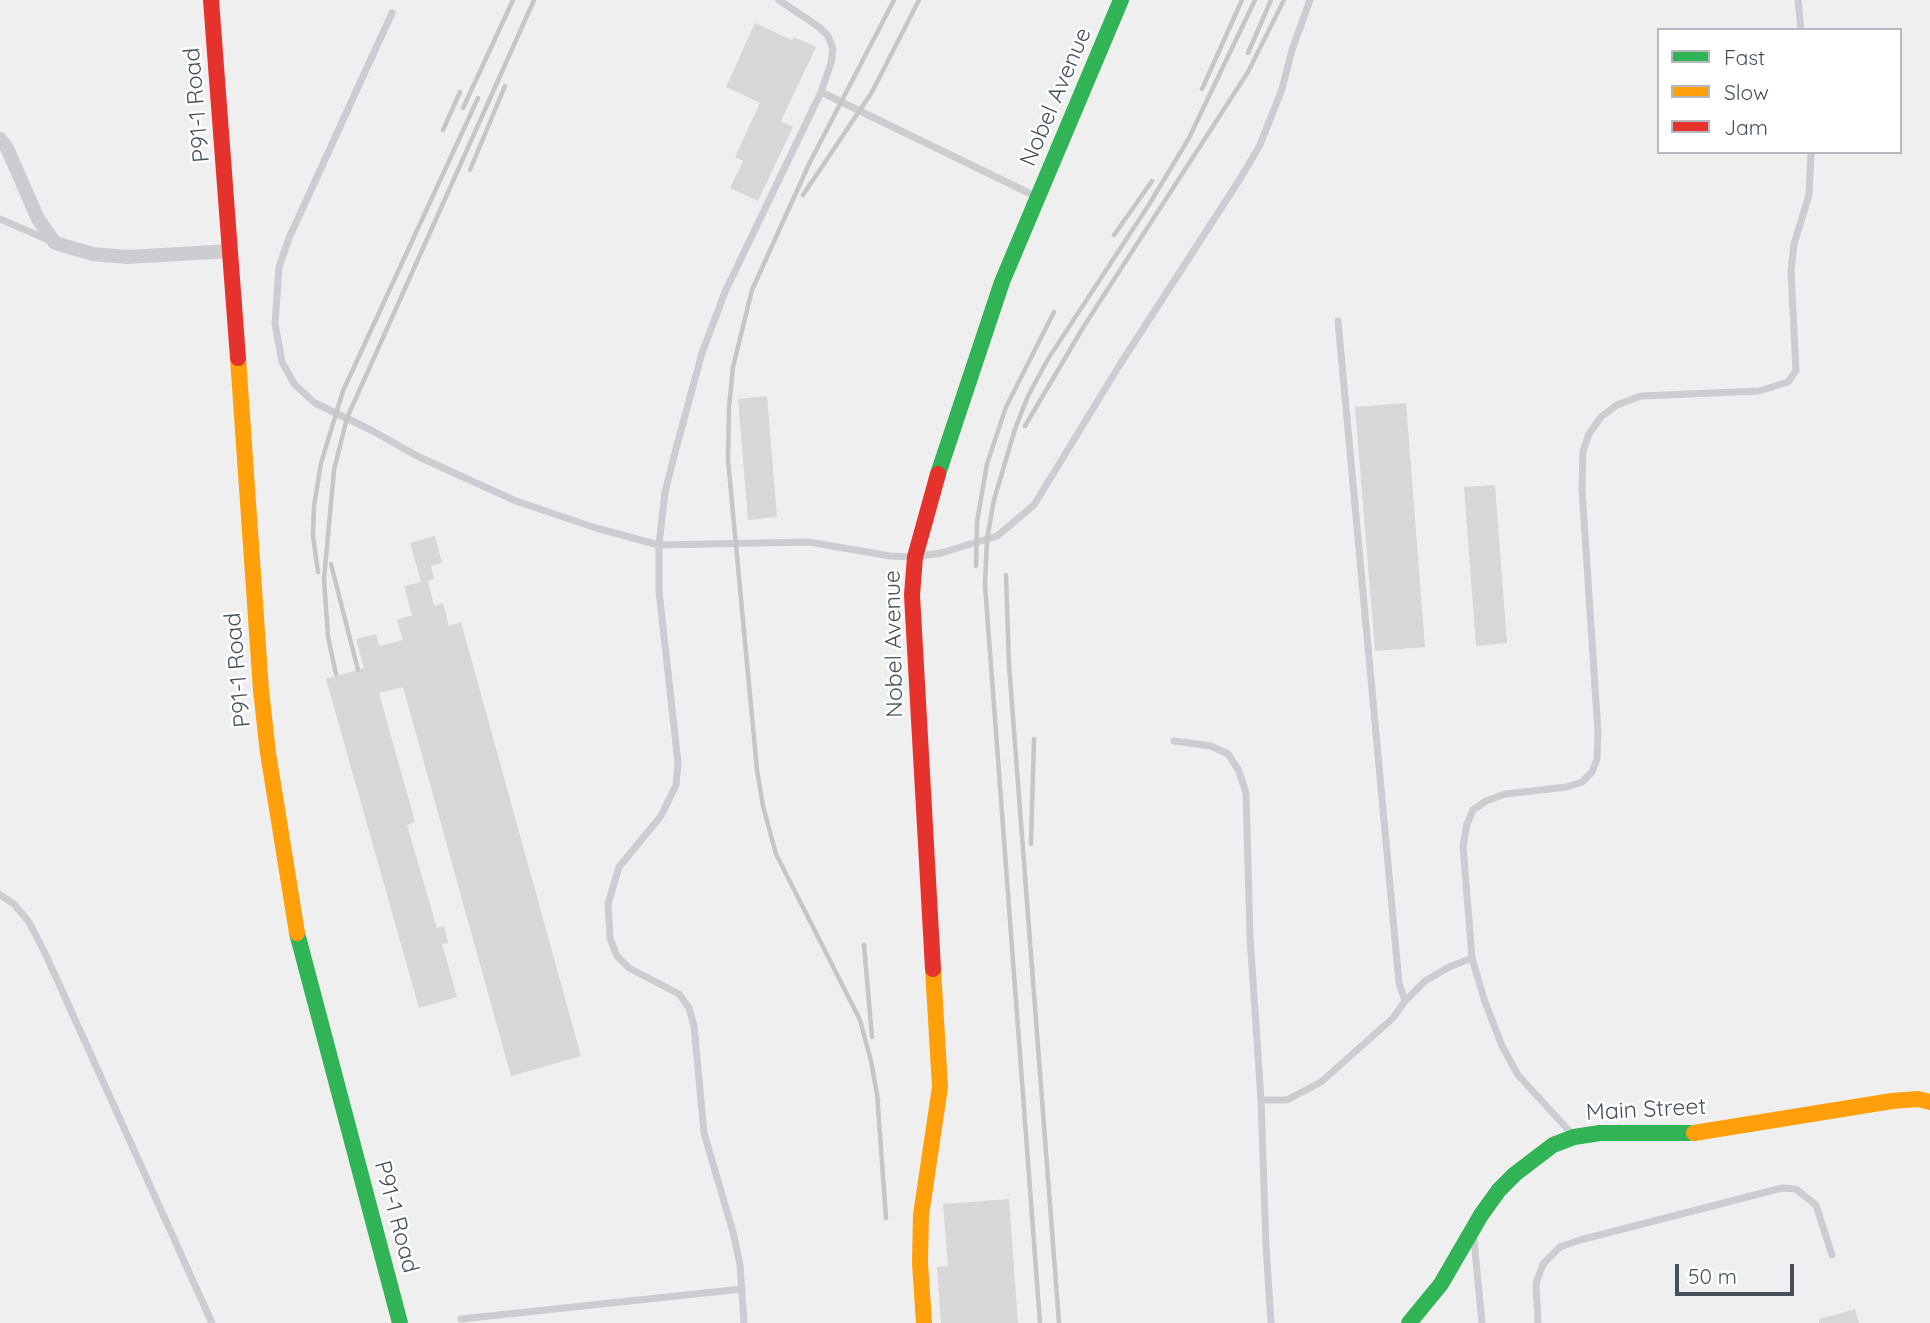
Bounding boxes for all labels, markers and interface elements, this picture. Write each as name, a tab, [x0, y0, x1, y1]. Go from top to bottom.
street label: Nobel Avenue	[1014, 24, 1098, 170]
legend	[1657, 28, 1902, 154]
text: Fast	[1724, 44, 1765, 70]
street label: P91-1 Road	[178, 47, 216, 163]
text: Slow	[1724, 79, 1769, 105]
text: Jam	[1724, 114, 1768, 140]
street label: Nobel Avenue	[879, 570, 909, 718]
street label: P91-1 Road	[219, 612, 257, 728]
street label: Main Street	[1585, 1093, 1707, 1127]
street label: P91-1 Road	[368, 1158, 424, 1276]
scale bar	[1678, 1250, 1797, 1294]
text: 50 m	[1688, 1263, 1737, 1289]

